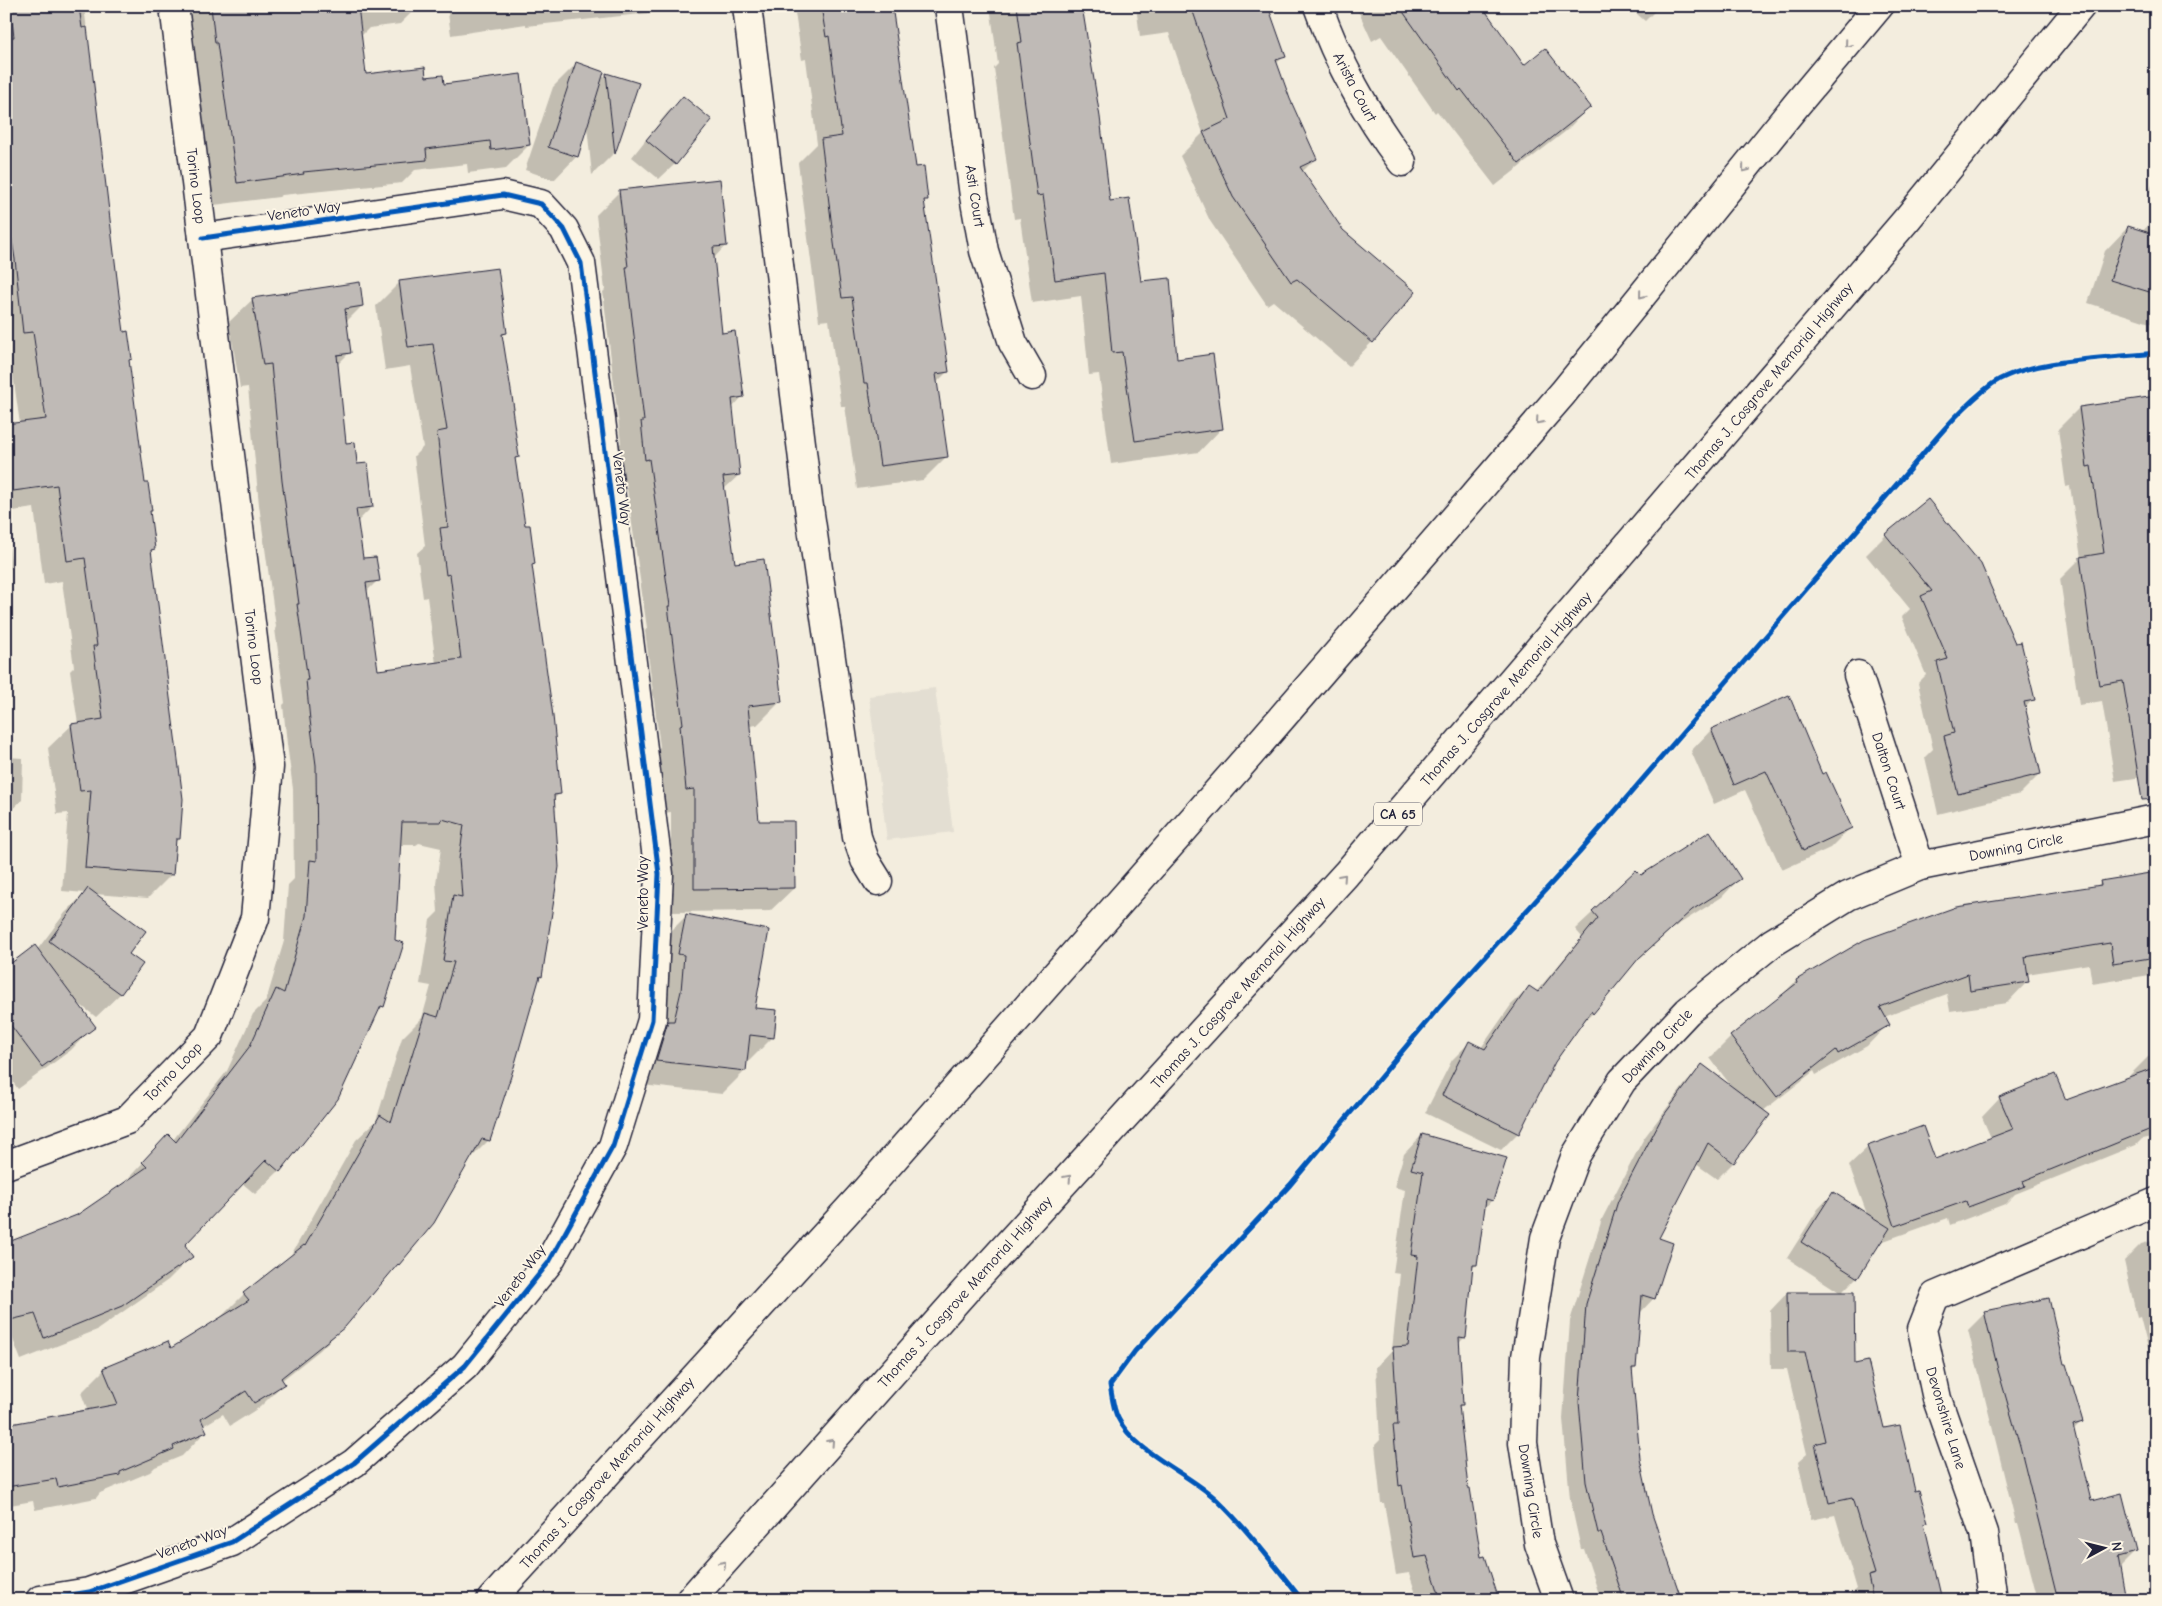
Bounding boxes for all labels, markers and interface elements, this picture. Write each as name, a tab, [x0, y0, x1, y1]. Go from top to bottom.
one-way arrow	[1845, 38, 1854, 47]
street label: Arista Court	[1329, 49, 1381, 125]
street label: Torino Loop	[182, 147, 210, 225]
one-way arrow	[1742, 163, 1750, 172]
street label: Asti Court	[961, 164, 989, 229]
street label: Veneto Way	[266, 197, 342, 225]
street label: Thomas J. Cosgrove Memorial Highway	[1681, 279, 1857, 483]
one-way arrow	[1639, 290, 1648, 299]
one-way arrow	[1537, 415, 1545, 424]
street label: Veneto Way	[609, 451, 635, 527]
street label: Thomas J. Cosgrove Memorial Highway	[1417, 588, 1596, 790]
street label: Torino Loop	[240, 608, 268, 686]
street label: Dalton Court	[1868, 730, 1910, 813]
road number: CA 65	[1374, 802, 1422, 826]
street label: Downing Circle	[1967, 829, 2065, 865]
street label: Veneto Way	[634, 856, 652, 930]
one-way arrow	[1337, 874, 1346, 883]
street label: Thomas J. Cosgrove Memorial Highway	[1147, 893, 1329, 1093]
street label: Downing Circle	[1618, 1005, 1696, 1087]
street label: Torino Loop	[140, 1038, 206, 1106]
one-way arrow	[1062, 1175, 1071, 1184]
street label: Thomas J. Cosgrove Memorial Highway	[874, 1192, 1056, 1392]
street label: Veneto Way	[491, 1241, 550, 1311]
street label: Devonshire Lane	[1922, 1365, 1970, 1472]
street label: Thomas J. Cosgrove Memorial Highway	[516, 1373, 698, 1573]
one-way arrow	[825, 1439, 834, 1448]
street label: Downing Circle	[1515, 1443, 1547, 1540]
street label: Veneto Way	[154, 1521, 230, 1563]
north arrow	[2080, 1524, 2130, 1574]
text: N	[2107, 1541, 2125, 1552]
one-way arrow	[717, 1560, 726, 1569]

